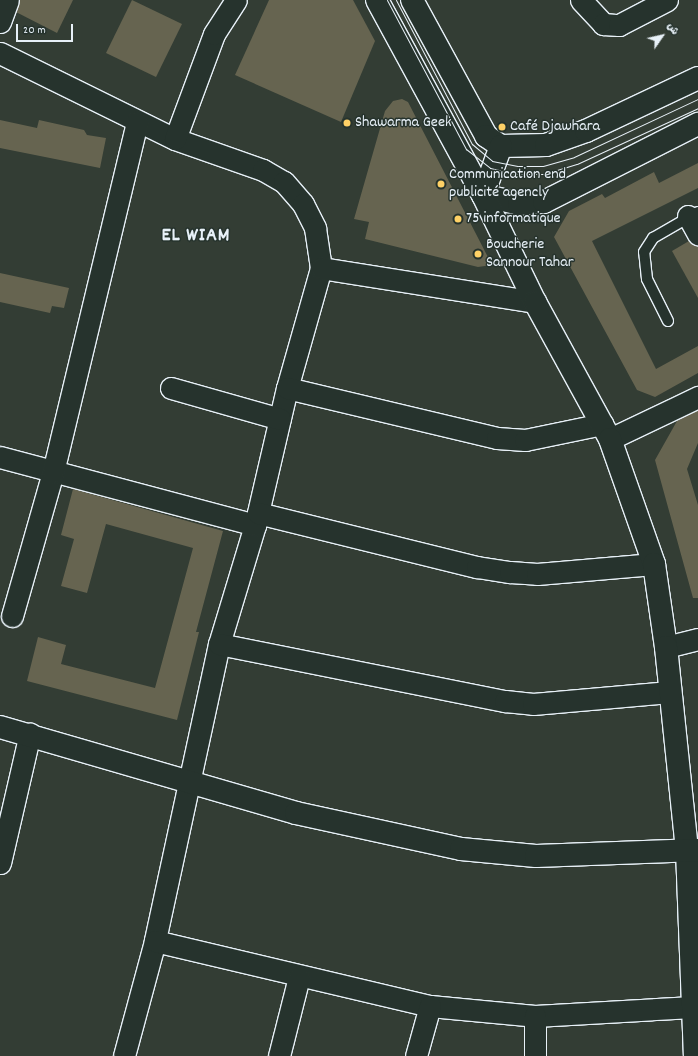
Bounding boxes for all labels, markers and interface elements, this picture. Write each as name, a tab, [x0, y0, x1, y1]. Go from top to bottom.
scale bar	[18, 16, 75, 42]
north arrow	[642, 16, 682, 56]
text: ش	[662, 20, 682, 39]
text: 20 m	[23, 22, 46, 39]
place label: Shawarma Geek	[355, 113, 452, 133]
place label: Café Djawhara	[510, 117, 600, 137]
marker: Shawarma Geek	[342, 118, 352, 128]
marker: Café Djawhara	[497, 122, 507, 132]
place label: Communication end publicité agencly	[449, 165, 566, 203]
marker: Communication end publicité agencly	[436, 179, 446, 189]
place label: 75 informatique	[466, 209, 561, 229]
marker: 75 informatique	[453, 214, 463, 224]
district label: EL WIAM	[161, 224, 231, 248]
place label: Boucherie Sannour Tahar	[486, 235, 574, 273]
marker: Boucherie Sannour Tahar	[473, 249, 483, 259]

